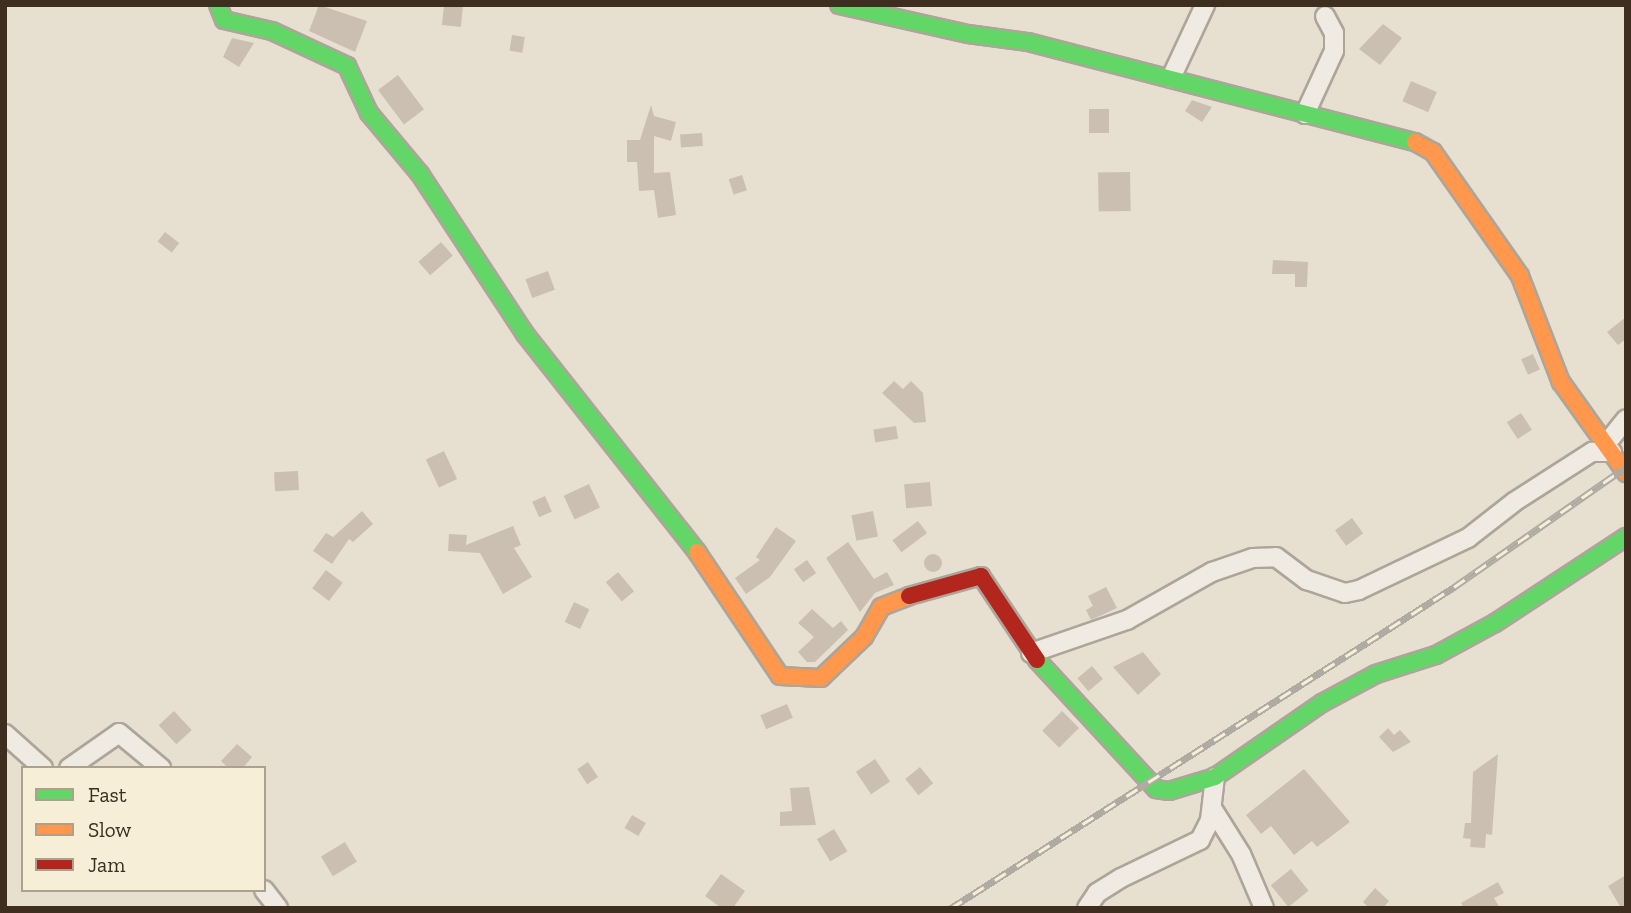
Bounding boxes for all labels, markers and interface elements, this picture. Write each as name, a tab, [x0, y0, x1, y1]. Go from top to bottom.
legend	[21, 766, 266, 892]
text: Fast	[88, 782, 127, 807]
text: Slow	[88, 817, 131, 842]
text: Jam	[88, 852, 125, 877]

